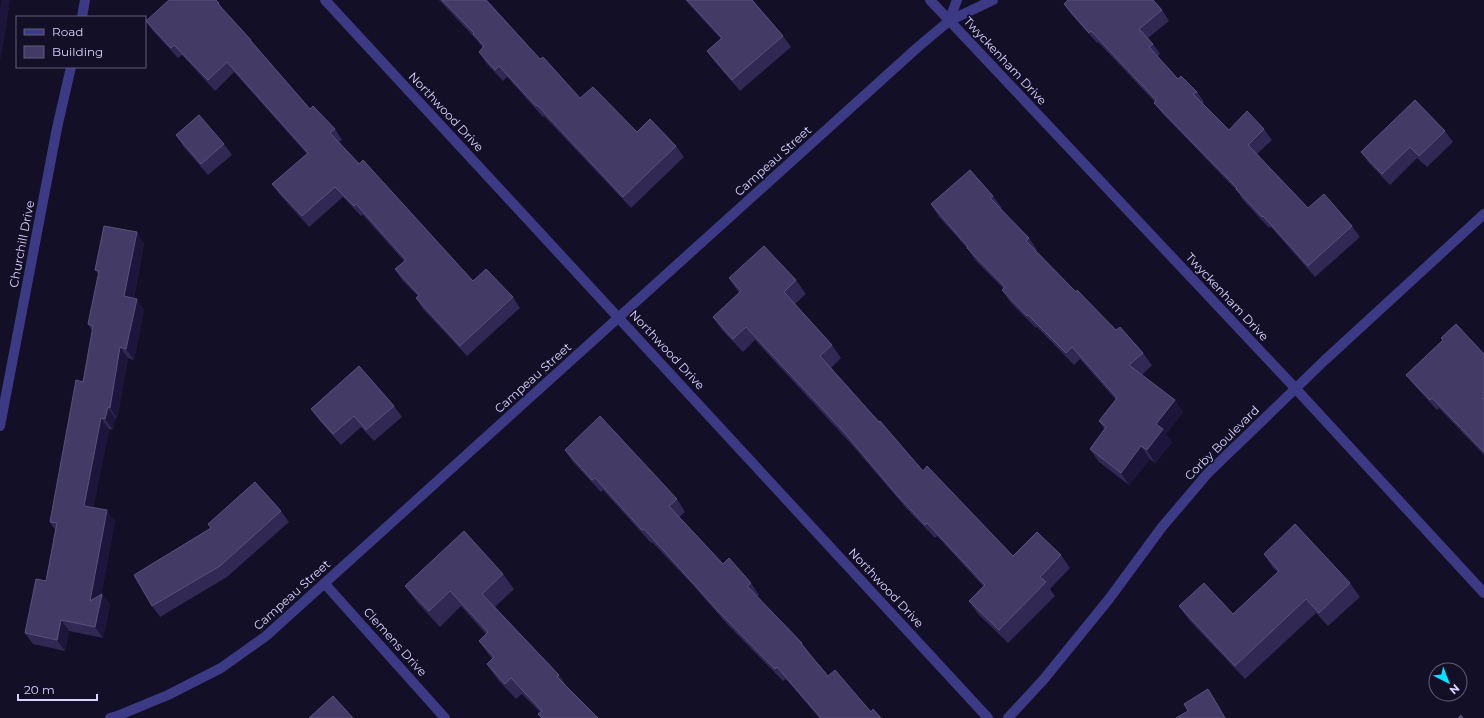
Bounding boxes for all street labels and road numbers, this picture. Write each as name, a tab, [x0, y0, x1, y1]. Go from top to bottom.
street label: Twyckenham Drive	[961, 14, 1050, 108]
street label: Northwood Drive	[406, 69, 487, 155]
street label: Campeau Street	[731, 122, 814, 199]
street label: Churchill Drive	[6, 199, 37, 289]
street label: Twyckenham Drive	[1183, 250, 1272, 344]
street label: Northwood Drive	[627, 307, 708, 393]
street label: Campeau Street	[491, 339, 574, 416]
street label: Corby Boulevard	[1181, 402, 1262, 483]
street label: Northwood Drive	[846, 545, 927, 631]
street label: Campeau Street	[250, 556, 333, 633]
street label: Clemens Drive	[361, 604, 430, 679]

